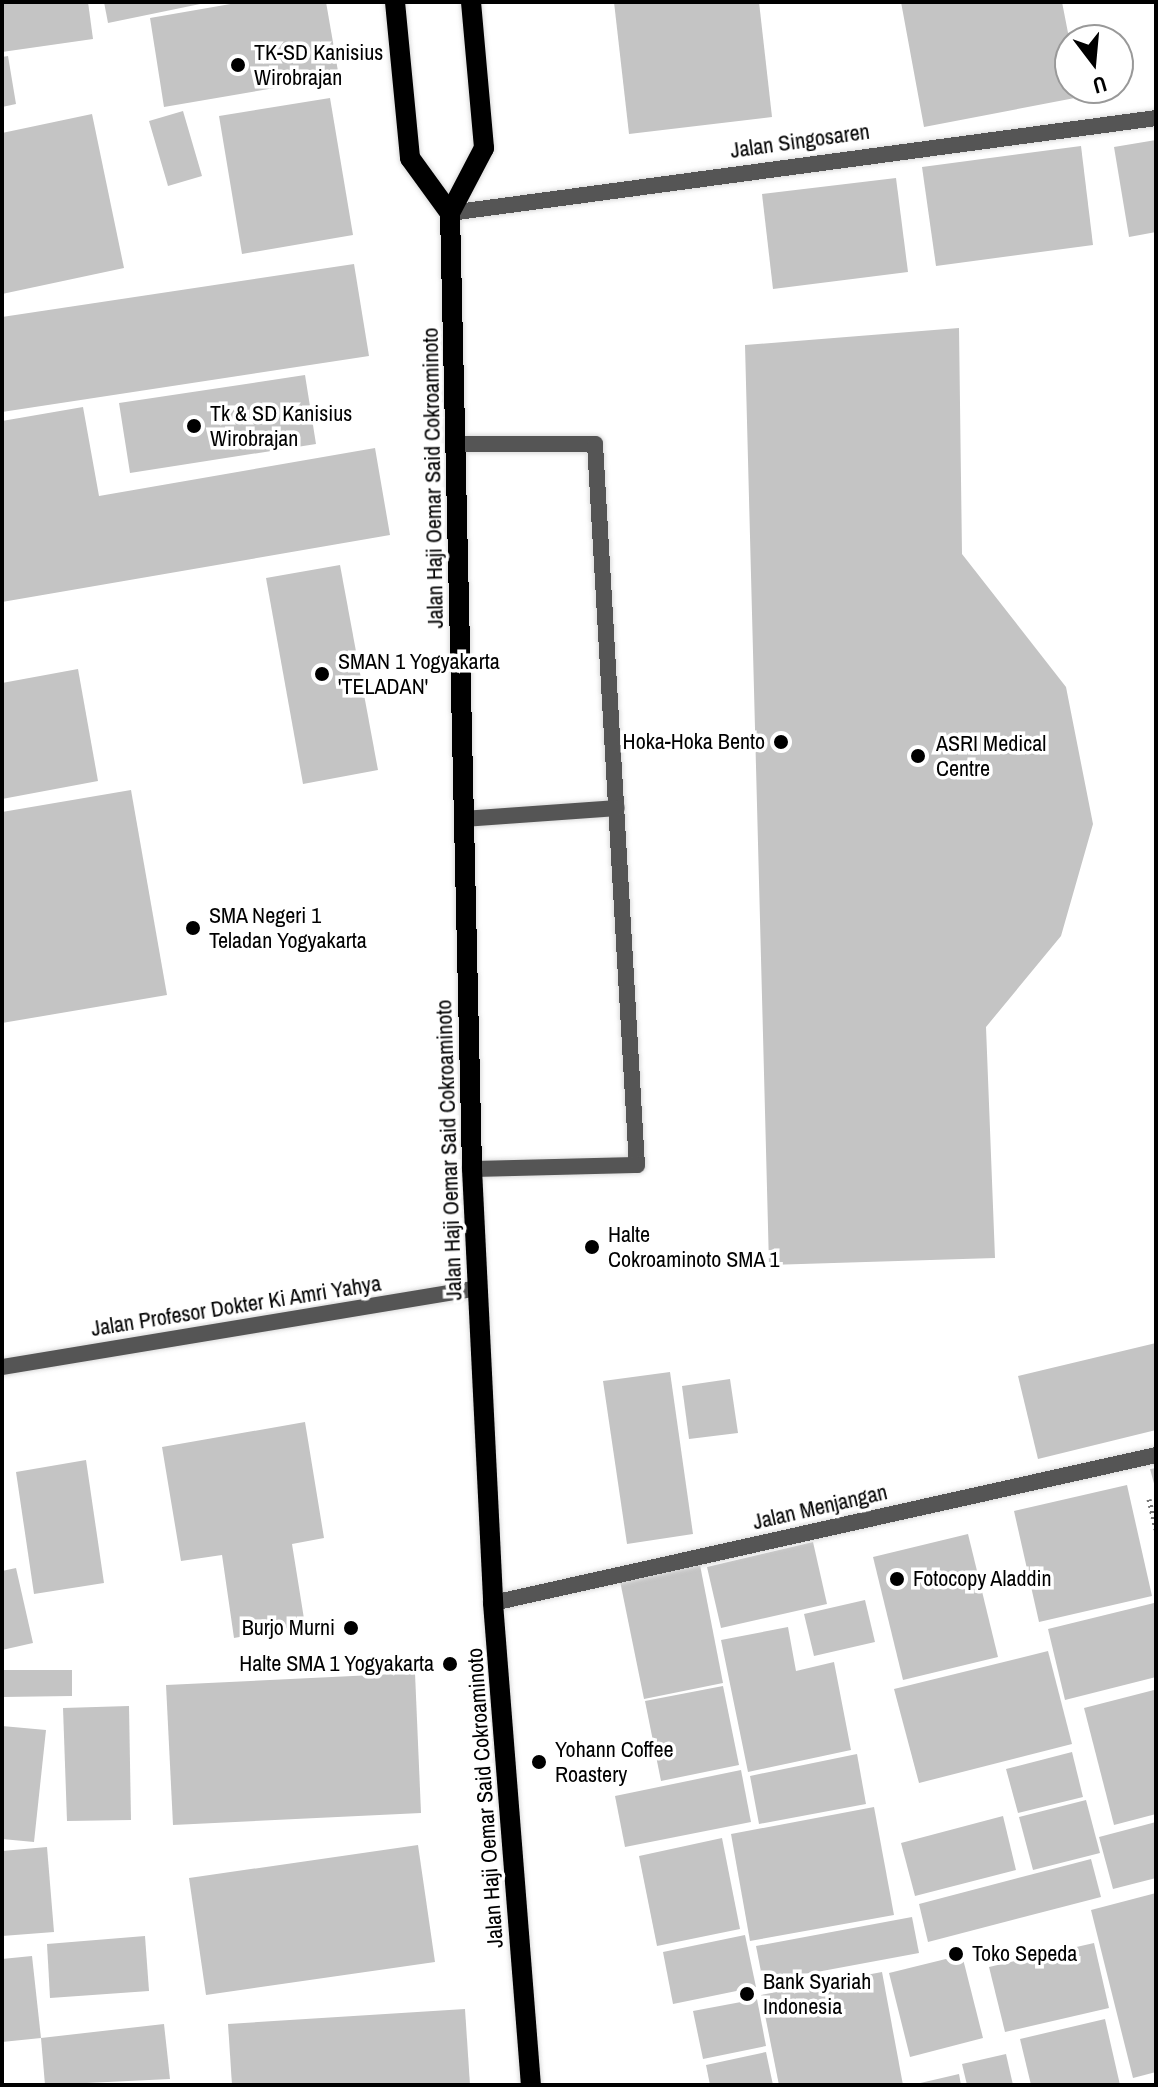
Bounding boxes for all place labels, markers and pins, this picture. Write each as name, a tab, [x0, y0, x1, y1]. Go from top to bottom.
place label: TK-SD Kanisius Wirobrajan	[254, 39, 383, 90]
marker: TK-SD Kanisius Wirobrajan	[229, 56, 247, 74]
place label: Tk & SD Kanisius Wirobrajan	[210, 400, 352, 452]
marker: Tk & SD Kanisius Wirobrajan	[185, 417, 203, 435]
place label: SMAN 1 Yogyakarta 'TELADAN'	[338, 648, 500, 700]
marker: SMAN 1 Yogyakarta 'TELADAN'	[313, 665, 331, 683]
place label: Hoka-Hoka Bento	[623, 729, 765, 755]
place label: ASRI Medical Centre	[936, 730, 1046, 782]
marker: Hoka-Hoka Bento	[772, 733, 790, 751]
marker: ASRI Medical Centre	[907, 745, 929, 767]
place label: SMA Negeri 1 Teladan Yogyakarta	[209, 902, 367, 954]
marker: SMA Negeri 1 Teladan Yogyakarta	[184, 919, 202, 937]
place label: Halte Cokroaminoto SMA 1	[608, 1221, 780, 1272]
marker: Halte Cokroaminoto SMA 1	[583, 1238, 601, 1256]
place label: Fotocopy Aladdin	[913, 1566, 1053, 1592]
marker: Fotocopy Aladdin	[888, 1570, 906, 1588]
place label: Burjo Murni	[242, 1615, 335, 1641]
marker: Burjo Murni	[342, 1619, 360, 1637]
place label: Halte SMA 1 Yogyakarta	[238, 1651, 434, 1677]
marker: Halte SMA 1 Yogyakarta	[441, 1655, 459, 1673]
place label: Yohann Coffee Roastery	[555, 1736, 674, 1788]
marker: Yohann Coffee Roastery	[530, 1753, 548, 1771]
place label: Toko Sepeda	[972, 1941, 1077, 1967]
marker: Toko Sepeda	[947, 1945, 965, 1963]
place label: Bank Syariah Indonesia	[763, 1968, 871, 2020]
marker: Bank Syariah Indonesia	[738, 1985, 756, 2003]

